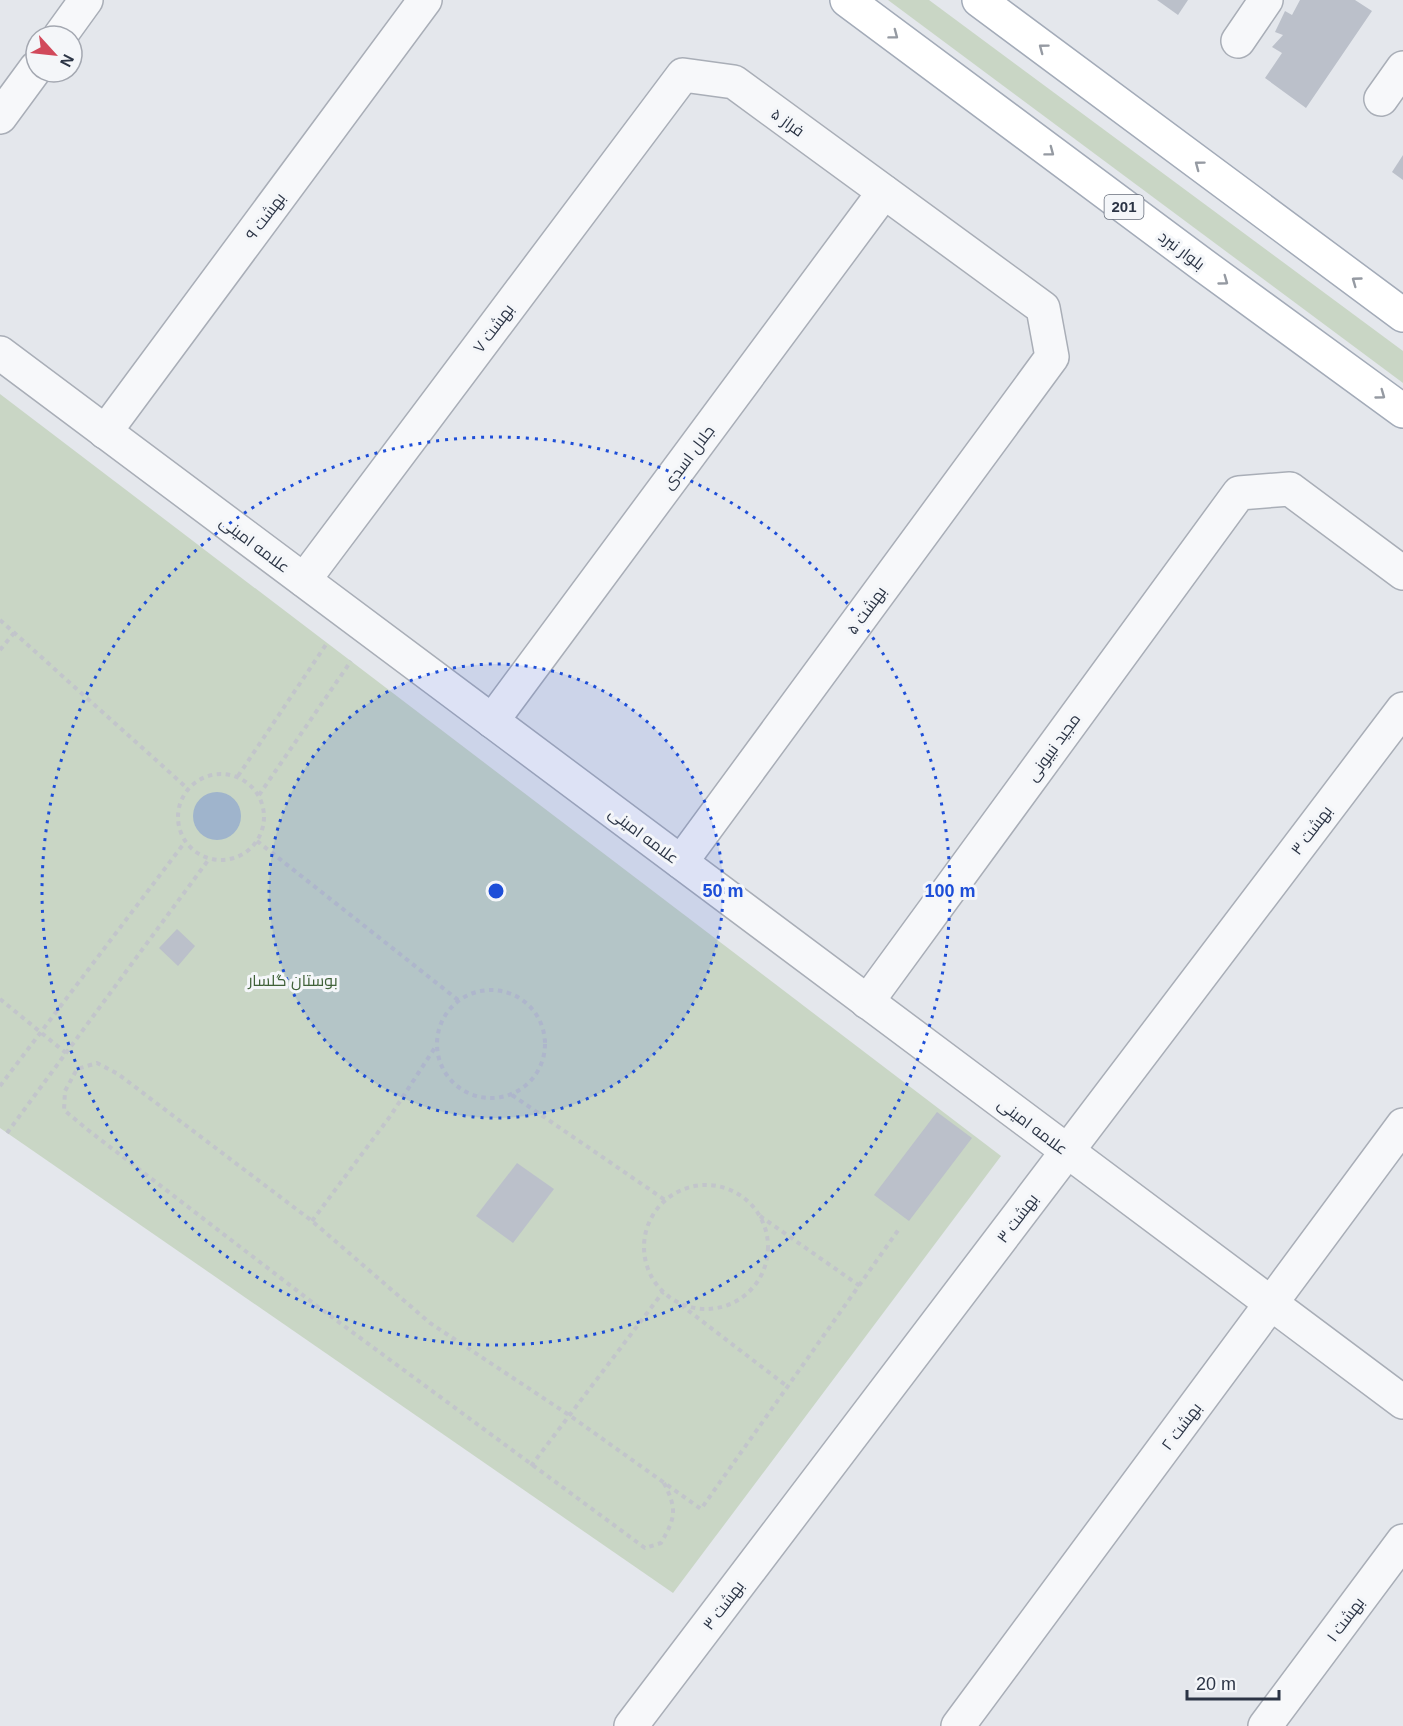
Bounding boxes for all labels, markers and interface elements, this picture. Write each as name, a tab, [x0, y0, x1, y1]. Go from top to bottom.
north arrow	[24, 24, 84, 84]
one-way arrow	[888, 28, 899, 39]
one-way arrow	[1039, 44, 1050, 55]
text: N	[57, 52, 77, 70]
street label: فراز ۵	[767, 105, 807, 141]
one-way arrow	[1044, 144, 1055, 155]
one-way arrow	[1195, 161, 1206, 172]
street label: بهشت ۹	[242, 189, 290, 244]
road number: 201	[1104, 195, 1144, 219]
street label: بلوار نبرد	[1155, 228, 1208, 274]
one-way arrow	[1217, 273, 1228, 284]
one-way arrow	[1351, 277, 1362, 288]
street label: بهشت ۷	[470, 301, 519, 357]
one-way arrow	[1375, 388, 1386, 399]
street label: جلال اسدی	[659, 422, 719, 494]
street label: علامه امینی	[216, 513, 293, 578]
street label: بهشت ۵	[843, 583, 891, 639]
street label: مجید نبیونی	[1023, 710, 1085, 785]
street label: بهشت ۳	[1287, 802, 1337, 859]
street label: علامه امینی	[605, 804, 682, 869]
centre of rings	[486, 881, 506, 901]
text: 50 m	[702, 881, 744, 901]
text: 100 m	[924, 881, 976, 901]
park label: بوستان گلسار	[247, 972, 338, 991]
street label: علامه امینی	[994, 1095, 1071, 1160]
street label: بهشت ۳	[993, 1190, 1043, 1247]
street label: بهشت ۲	[1158, 1399, 1206, 1454]
street label: بهشت ۳	[699, 1577, 749, 1634]
street label: بهشت ۱	[1323, 1594, 1369, 1646]
scale bar	[1187, 1663, 1278, 1701]
text: 20 m	[1196, 1674, 1236, 1694]

